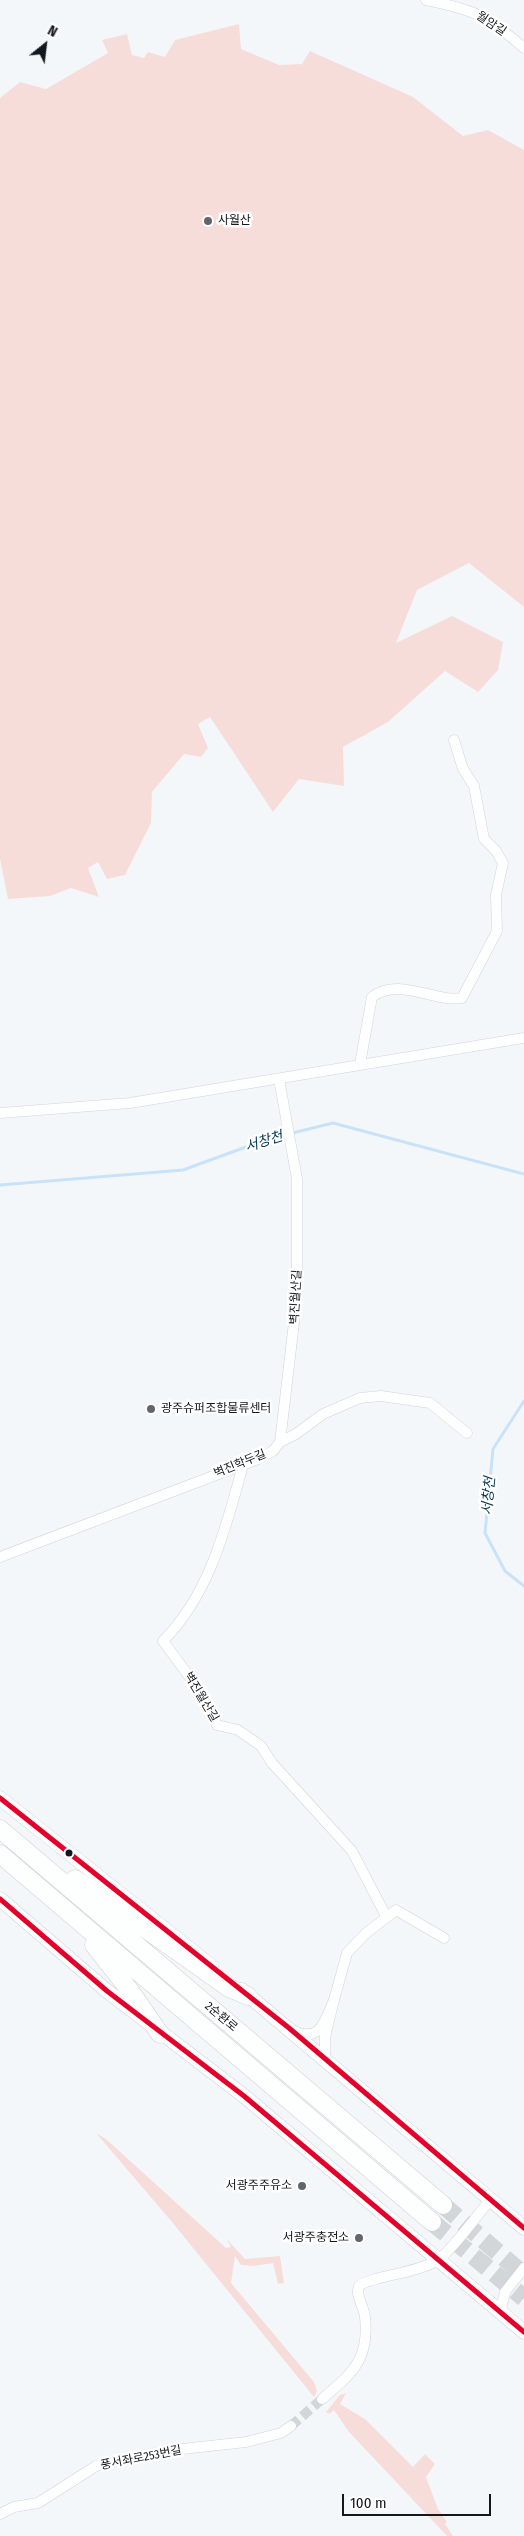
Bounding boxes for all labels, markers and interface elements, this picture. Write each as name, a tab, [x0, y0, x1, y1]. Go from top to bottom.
street label: 월암길	[473, 9, 509, 39]
north arrow	[20, 20, 70, 70]
text: N	[45, 22, 60, 41]
place label: 사월산	[218, 214, 251, 228]
marker: 사월산	[202, 215, 214, 227]
water label: 서창천	[243, 1128, 285, 1156]
street label: 벽진월산길	[287, 1269, 305, 1325]
place label: 광주슈퍼조합물류센터	[161, 1402, 271, 1416]
marker: 광주슈퍼조합물류센터	[145, 1403, 157, 1415]
street label: 벽진학두길	[212, 1447, 268, 1481]
water label: 서창천	[479, 1476, 499, 1516]
street label: 벽진월산길	[181, 1670, 221, 1724]
unlabelled marker	[64, 1848, 74, 1858]
street label: 2순환로	[202, 1999, 240, 2035]
place label: 서광주주유소	[226, 2179, 292, 2193]
marker: 서광주주유소	[296, 2180, 308, 2192]
place label: 서광주충전소	[283, 2231, 349, 2245]
marker: 서광주충전소	[353, 2232, 365, 2244]
street label: 풍서좌로253번길	[99, 2443, 183, 2473]
scale bar	[344, 2484, 493, 2516]
text: 100 m	[350, 2494, 387, 2512]

